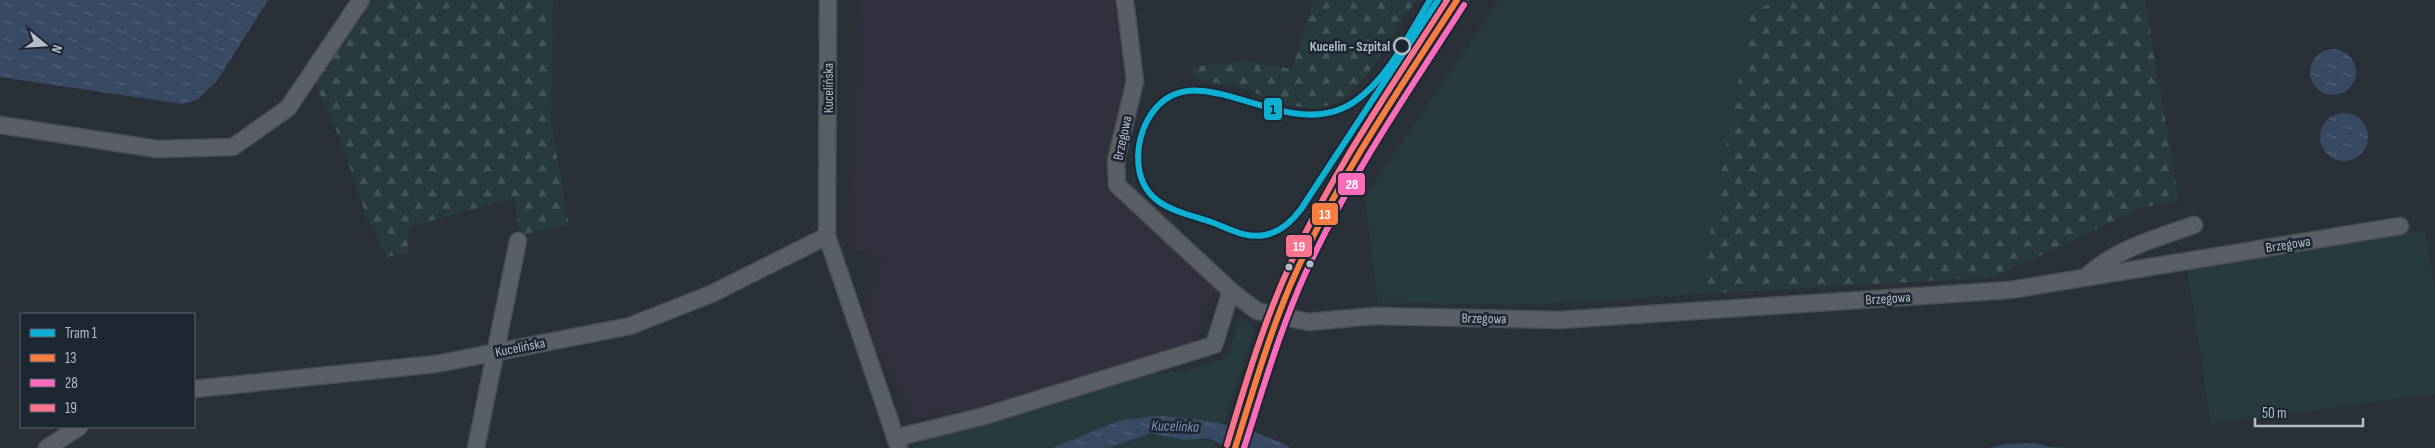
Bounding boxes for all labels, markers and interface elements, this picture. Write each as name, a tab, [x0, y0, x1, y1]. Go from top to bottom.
north arrow	[20, 20, 70, 70]
marker: Kucelin - Szpital	[1393, 37, 1411, 55]
place label: Kucelin - Szpital	[1310, 38, 1390, 55]
text: N	[48, 43, 66, 55]
street label: Kucelińska	[820, 63, 837, 113]
line badge: 1	[1263, 97, 1283, 121]
text: 1	[1270, 101, 1276, 118]
street label: Brzegowa	[1109, 114, 1135, 162]
line badge: 28	[1337, 172, 1366, 196]
text: 28	[1346, 176, 1359, 193]
line badge: 13	[1311, 202, 1339, 226]
text: 13	[1319, 206, 1331, 223]
street label: Brzegowa	[2264, 233, 2312, 256]
line badge: 19	[1285, 234, 1313, 258]
text: 19	[1293, 238, 1305, 255]
unlabelled marker	[1305, 259, 1315, 269]
unlabelled marker	[1284, 262, 1294, 272]
street label: Brzegowa	[1865, 288, 1911, 309]
street label: Brzegowa	[1461, 310, 1507, 327]
legend	[20, 313, 195, 428]
text: Tram 1	[65, 324, 98, 343]
street label: Kucelińska	[494, 334, 546, 361]
text: 13	[65, 349, 77, 368]
text: 28	[65, 374, 78, 393]
scale bar	[2255, 396, 2362, 428]
text: 19	[65, 399, 77, 418]
text: 50 m	[2262, 404, 2287, 423]
water label: Kucelinka	[1151, 416, 1199, 437]

